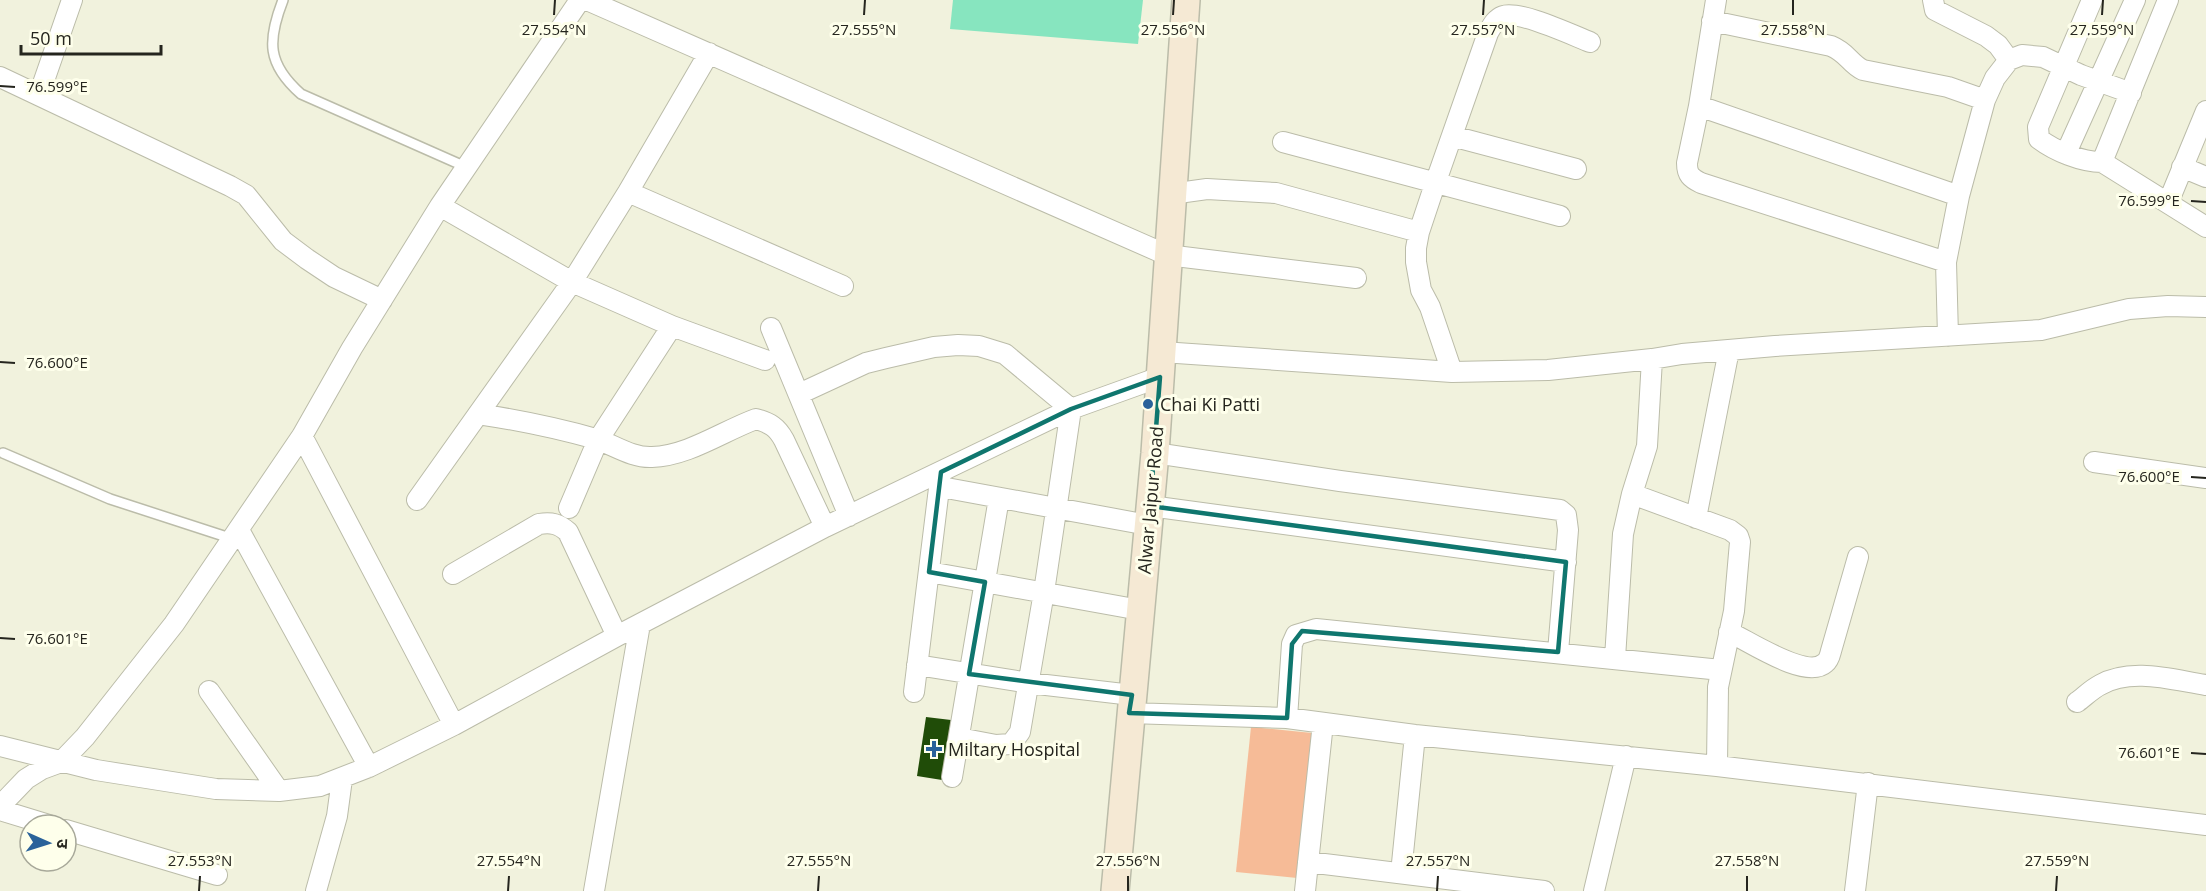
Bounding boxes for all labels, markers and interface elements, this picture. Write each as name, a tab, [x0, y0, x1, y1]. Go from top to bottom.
scale bar	[21, 18, 160, 56]
text: 27.554°N	[522, 19, 586, 39]
text: 27.555°N	[832, 19, 896, 39]
text: 27.556°N	[1141, 19, 1205, 39]
text: 27.557°N	[1451, 19, 1515, 39]
text: 27.558°N	[1761, 19, 1825, 39]
text: 27.559°N	[2070, 19, 2134, 39]
text: 50 m	[30, 26, 72, 50]
text: 76.599°E	[26, 76, 88, 96]
text: 76.599°E	[2118, 190, 2180, 210]
text: 76.600°E	[26, 352, 88, 372]
place label: Chai Ki Patti	[1160, 392, 1260, 416]
marker: Chai Ki Patti	[1141, 397, 1155, 411]
street label: Alwar Jaipur Road	[1132, 425, 1168, 575]
text: 76.600°E	[2118, 466, 2180, 486]
text: 76.601°E	[26, 628, 88, 648]
place label: Miltary Hospital	[948, 737, 1080, 761]
marker: Miltary Hospital	[925, 740, 943, 758]
text: 76.601°E	[2118, 742, 2180, 762]
north arrow	[18, 813, 78, 873]
text: उ	[52, 839, 74, 850]
text: 27.553°N	[168, 850, 232, 870]
text: 27.554°N	[477, 850, 541, 870]
text: 27.555°N	[787, 850, 851, 870]
text: 27.556°N	[1096, 850, 1160, 870]
text: 27.557°N	[1406, 850, 1470, 870]
text: 27.558°N	[1715, 850, 1779, 870]
text: 27.559°N	[2025, 850, 2089, 870]

